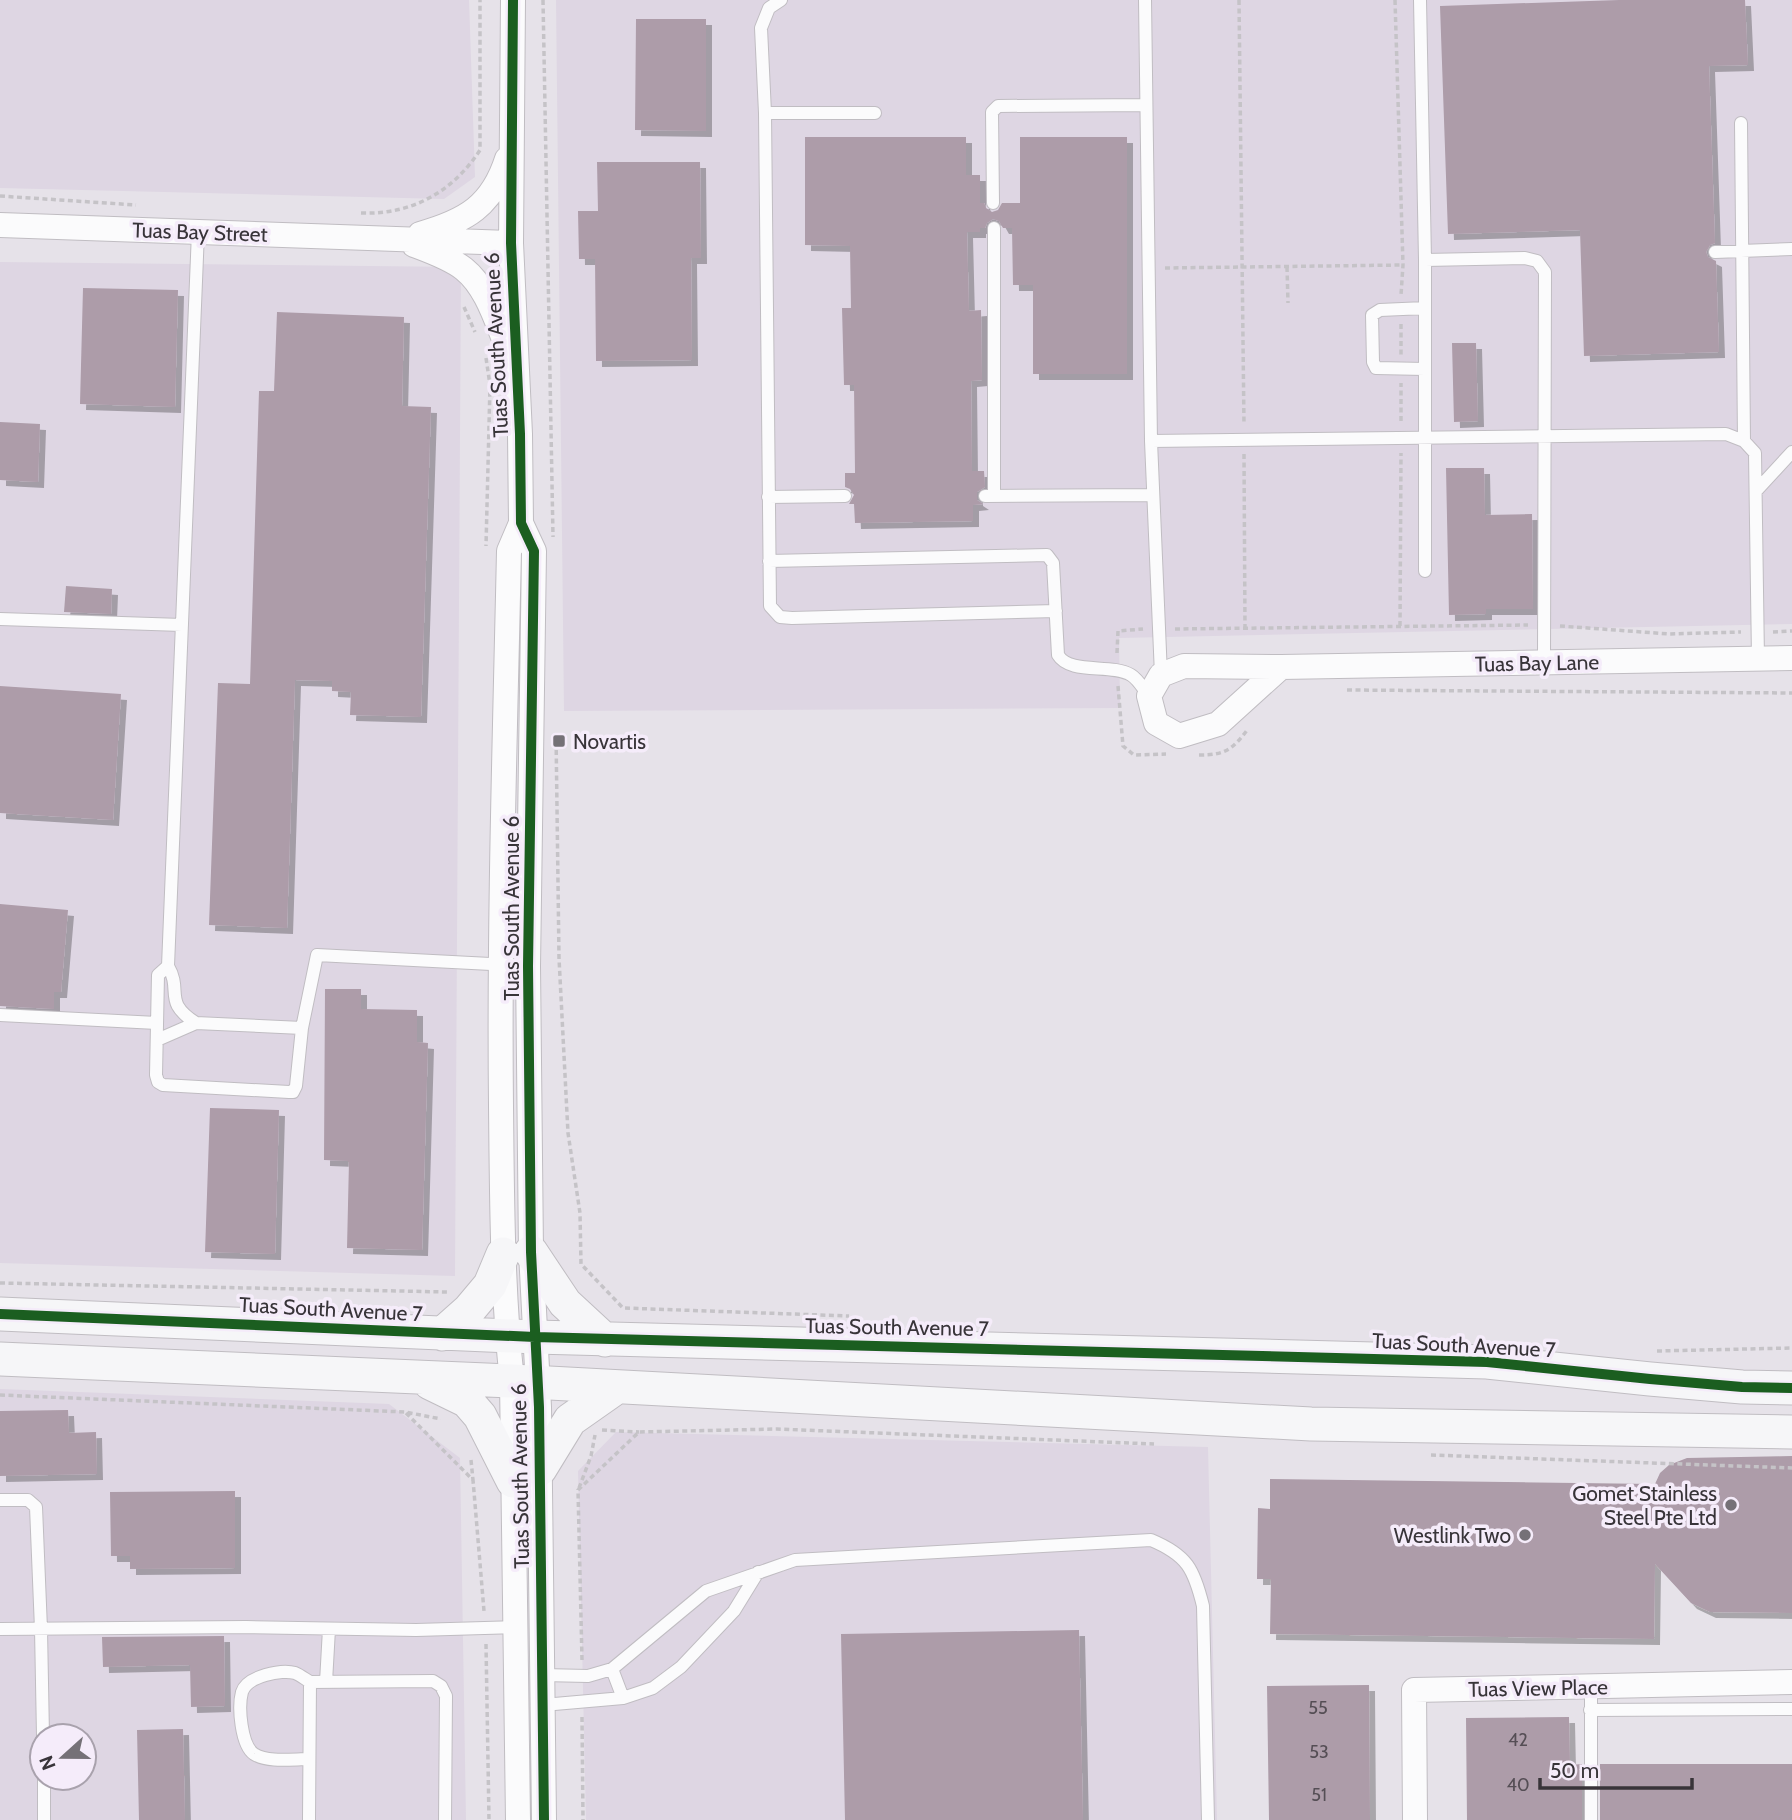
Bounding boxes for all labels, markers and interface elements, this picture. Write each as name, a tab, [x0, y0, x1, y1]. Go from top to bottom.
street label: Tuas Bay Street	[132, 217, 268, 247]
street label: Tuas South Avenue 6	[479, 252, 513, 438]
street label: Tuas Bay Lane	[1475, 649, 1600, 677]
place label: Novartis	[573, 729, 646, 754]
marker: Novartis	[551, 733, 567, 749]
street label: Tuas South Avenue 6	[499, 815, 524, 1001]
street label: Tuas South Avenue 7	[239, 1292, 424, 1326]
street label: Tuas South Avenue 7	[805, 1313, 990, 1341]
street label: Tuas South Avenue 7	[1372, 1328, 1557, 1362]
street label: Tuas South Avenue 6	[506, 1383, 534, 1569]
place label: Gomet Stainless Steel Pte Ltd	[1572, 1481, 1717, 1530]
marker: Gomet Stainless Steel Pte Ltd	[1723, 1497, 1739, 1513]
place label: Westlink Two	[1394, 1523, 1511, 1548]
marker: Westlink Two	[1517, 1527, 1533, 1543]
street label: Tuas View Place	[1468, 1674, 1608, 1702]
house number: 55	[1308, 1697, 1328, 1719]
north arrow	[28, 1722, 98, 1792]
house number: 42	[1508, 1729, 1528, 1751]
house number: 53	[1309, 1741, 1329, 1763]
scale bar	[1540, 1746, 1692, 1790]
text: N	[34, 1753, 61, 1773]
text: 50 m	[1550, 1758, 1599, 1783]
house number: 40	[1507, 1774, 1529, 1796]
house number: 51	[1311, 1784, 1327, 1806]

